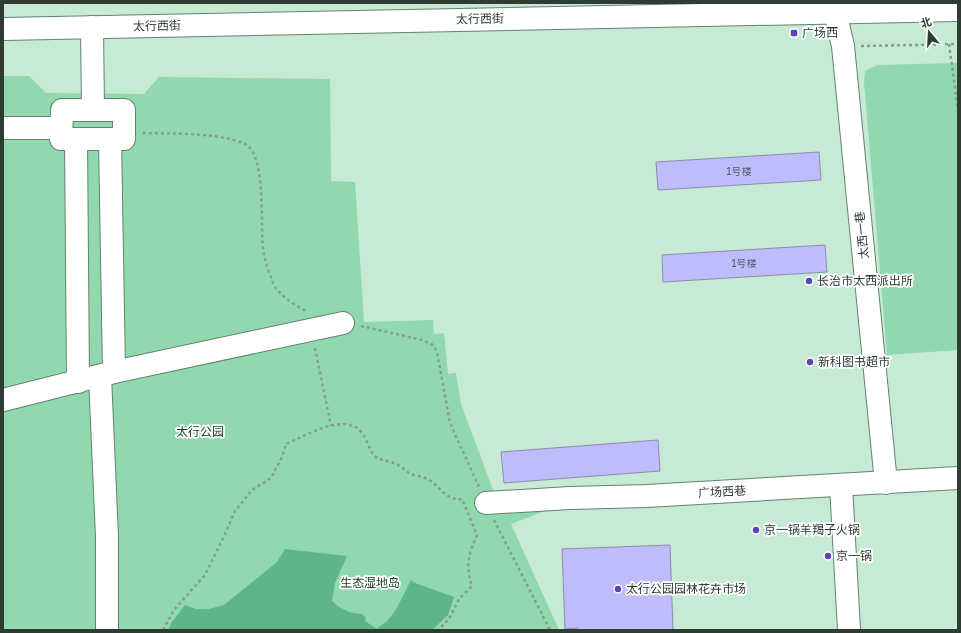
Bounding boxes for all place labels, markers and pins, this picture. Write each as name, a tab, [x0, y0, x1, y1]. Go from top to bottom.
place label: 广场西	[802, 25, 838, 40]
marker: 广场西	[789, 28, 799, 38]
place label: 长治市太西派出所	[817, 273, 913, 288]
marker: 长治市太西派出所	[804, 276, 814, 286]
place label: 新科图书超市	[818, 354, 890, 369]
marker: 新科图书超市	[805, 357, 815, 367]
place label: 京一锅羊羯子火锅	[764, 522, 860, 537]
marker: 京一锅羊羯子火锅	[751, 525, 761, 535]
place label: 京一锅	[836, 548, 872, 563]
marker: 京一锅	[823, 551, 833, 561]
place label: 太行公园园林花卉市场	[626, 581, 746, 596]
marker: 太行公园园林花卉市场	[613, 584, 623, 594]

